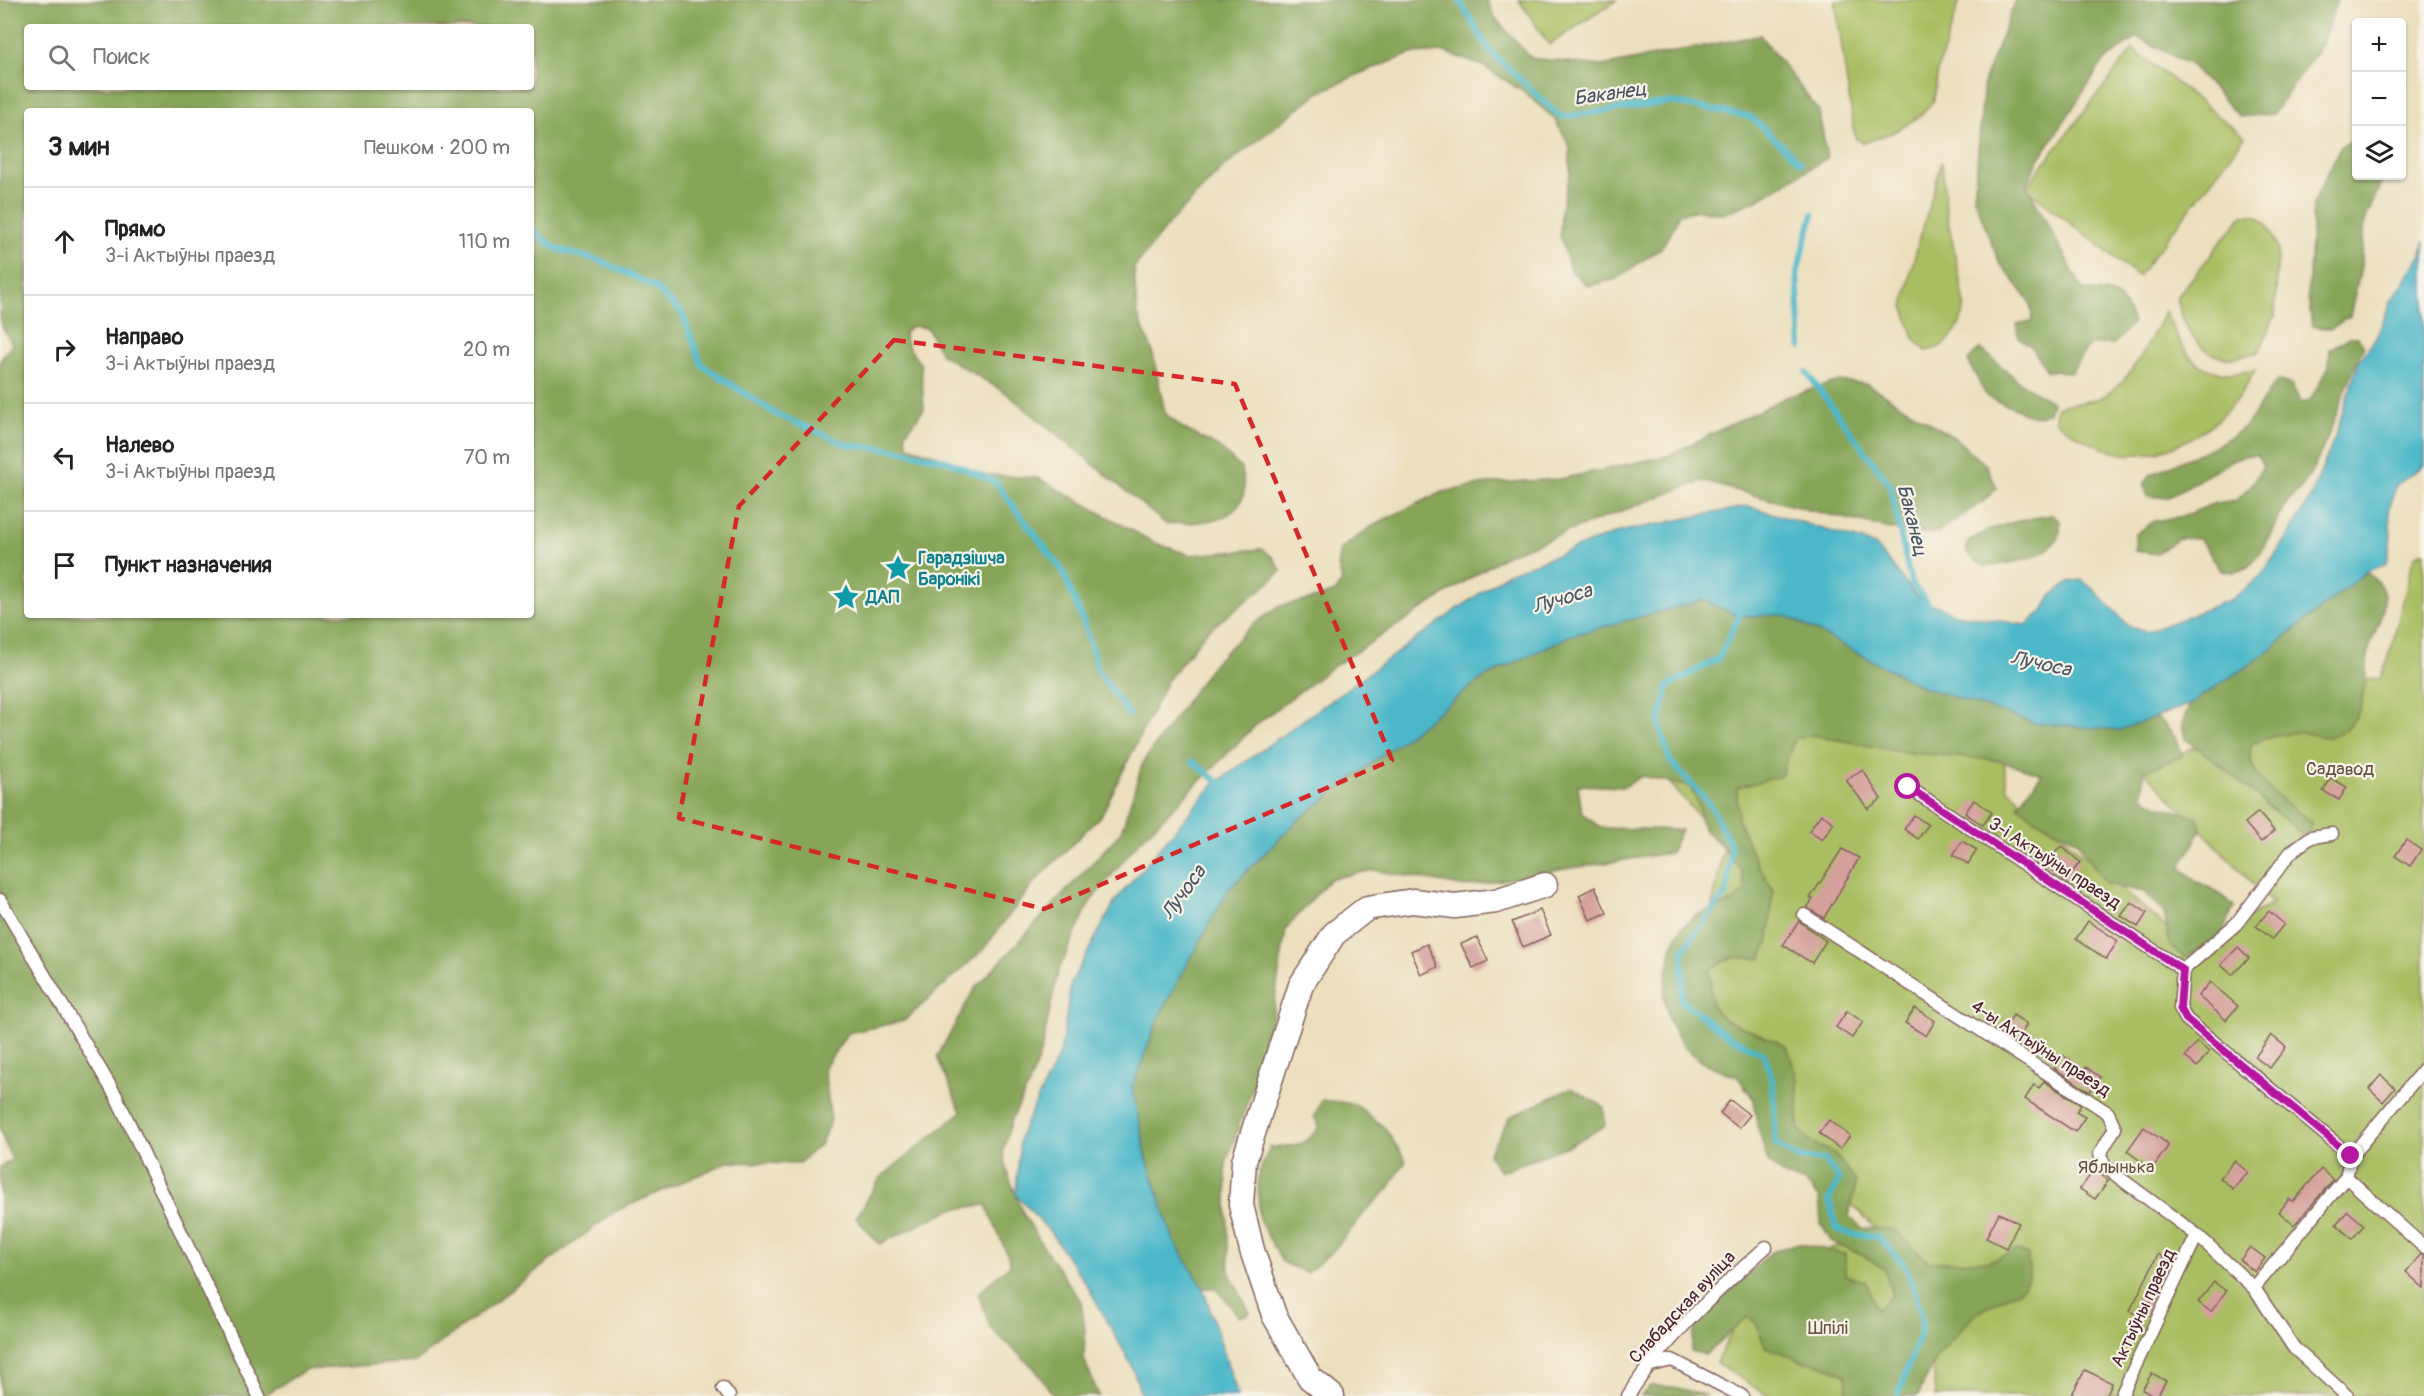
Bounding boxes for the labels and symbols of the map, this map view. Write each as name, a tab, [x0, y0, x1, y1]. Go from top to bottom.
water label: Баканец	[1572, 76, 1649, 111]
water label: Баканец	[1892, 482, 1934, 559]
place label: Гарадзішча Баронікі	[918, 547, 1005, 591]
place icon: Гарадзішча Баронікі	[883, 553, 913, 583]
water label: Лучоса	[1529, 577, 1597, 619]
place icon: ДАП	[831, 582, 861, 612]
place label: ДАП	[865, 586, 899, 609]
water label: Лучоса	[2009, 645, 2075, 682]
park label: Садавод	[2306, 758, 2374, 781]
route start	[1894, 773, 1920, 799]
street label: 3-і Актыўны праезд	[1984, 812, 2125, 915]
water label: Лучоса	[1155, 859, 1212, 924]
street label: 4-ы Актыўны праезд	[1967, 995, 2115, 1102]
route end	[2337, 1142, 2363, 1168]
park label: Яблынька	[2078, 1156, 2154, 1179]
street label: Актыўны праезд	[2106, 1245, 2181, 1371]
street label: Слабадская вуліца	[1624, 1246, 1741, 1369]
park label: Шпілі	[1808, 1317, 1848, 1340]

